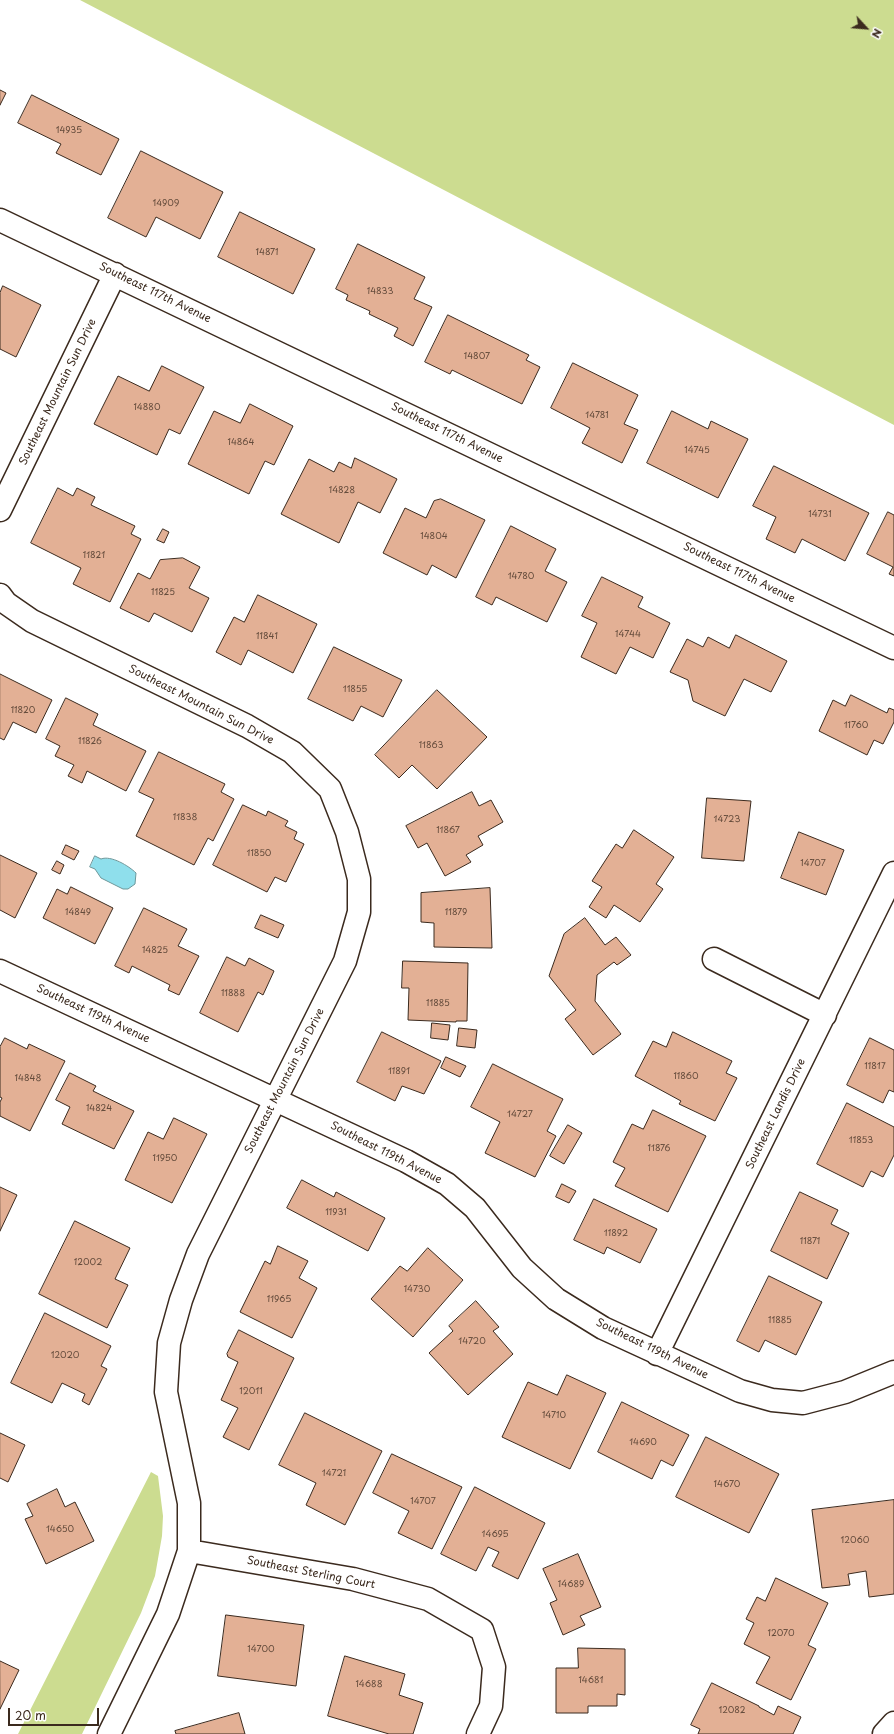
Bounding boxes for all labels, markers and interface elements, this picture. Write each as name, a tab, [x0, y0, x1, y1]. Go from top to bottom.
north arrow	[846, 8, 886, 48]
text: N	[868, 26, 887, 41]
house number: 14935	[56, 126, 82, 136]
house number: 14909	[153, 199, 179, 209]
house number: 14871	[255, 248, 279, 258]
street label: Southeast 117th Avenue	[97, 260, 213, 326]
house number: 14833	[367, 287, 393, 297]
street label: Southeast Mountain Sun Drive	[17, 317, 99, 467]
house number: 14807	[464, 352, 490, 362]
street label: Southeast 117th Avenue	[389, 400, 505, 466]
house number: 14880	[133, 403, 161, 413]
house number: 14781	[585, 411, 609, 421]
house number: 14864	[228, 438, 254, 448]
house number: 14745	[684, 446, 710, 456]
house number: 14828	[329, 486, 355, 496]
house number: 14731	[808, 510, 832, 520]
house number: 14804	[420, 532, 448, 542]
street label: Southeast 117th Avenue	[681, 540, 797, 606]
house number: 11821	[83, 551, 105, 561]
house number: 14780	[508, 572, 534, 582]
house number: 11825	[151, 588, 175, 598]
house number: 14744	[615, 630, 641, 640]
house number: 11841	[256, 632, 278, 642]
street label: Southeast Mountain Sun Drive	[126, 663, 276, 747]
house number: 11855	[343, 685, 367, 695]
house number: 11820	[11, 706, 35, 716]
house number: 11760	[844, 721, 868, 731]
house number: 11826	[78, 737, 102, 747]
house number: 11863	[419, 741, 443, 751]
house number: 11838	[173, 813, 197, 823]
house number: 14723	[714, 815, 740, 825]
house number: 11867	[436, 826, 460, 836]
house number: 11850	[247, 849, 271, 859]
house number: 14707	[800, 859, 826, 869]
house number: 14849	[65, 908, 91, 918]
house number: 11879	[445, 908, 467, 918]
house number: 14825	[142, 946, 168, 956]
street label: Southeast 119th Avenue	[34, 982, 152, 1046]
house number: 11888	[221, 989, 245, 999]
house number: 11885	[426, 999, 450, 1009]
street label: Southeast Mountain Sun Drive	[243, 1006, 327, 1156]
street label: Southeast Landis Drive	[743, 1057, 809, 1171]
house number: 11817	[864, 1062, 886, 1072]
house number: 11891	[388, 1067, 410, 1077]
house number: 11860	[673, 1072, 699, 1082]
house number: 14848	[15, 1074, 41, 1084]
house number: 14824	[86, 1104, 112, 1114]
house number: 14727	[507, 1110, 533, 1120]
street label: Southeast 119th Avenue	[328, 1119, 444, 1187]
house number: 11853	[849, 1136, 873, 1146]
house number: 11876	[648, 1144, 670, 1154]
house number: 11950	[153, 1154, 177, 1164]
house number: 11931	[325, 1208, 347, 1218]
house number: 11892	[604, 1229, 628, 1239]
house number: 11871	[800, 1237, 820, 1247]
house number: 12002	[74, 1258, 102, 1268]
house number: 14730	[404, 1285, 430, 1295]
house number: 11965	[267, 1295, 291, 1305]
street label: Southeast 119th Avenue	[594, 1316, 710, 1382]
house number: 11885	[768, 1316, 792, 1326]
house number: 14720	[458, 1337, 486, 1347]
house number: 12020	[51, 1351, 79, 1361]
house number: 12011	[239, 1387, 263, 1397]
house number: 14710	[542, 1411, 566, 1421]
house number: 14690	[629, 1438, 657, 1448]
house number: 14721	[322, 1469, 346, 1479]
house number: 14670	[714, 1480, 740, 1490]
house number: 14707	[410, 1497, 436, 1507]
house number: 14650	[46, 1525, 74, 1535]
house number: 14695	[482, 1530, 508, 1540]
house number: 12060	[841, 1536, 869, 1546]
street label: Southeast Sterling Court	[246, 1554, 376, 1592]
house number: 14689	[558, 1580, 584, 1590]
house number: 12070	[767, 1629, 795, 1639]
house number: 14700	[247, 1645, 275, 1655]
house number: 14681	[578, 1676, 604, 1686]
house number: 14688	[355, 1680, 383, 1690]
scale bar	[10, 1700, 101, 1726]
text: 20 m	[15, 1706, 46, 1724]
house number: 12082	[718, 1706, 746, 1716]

